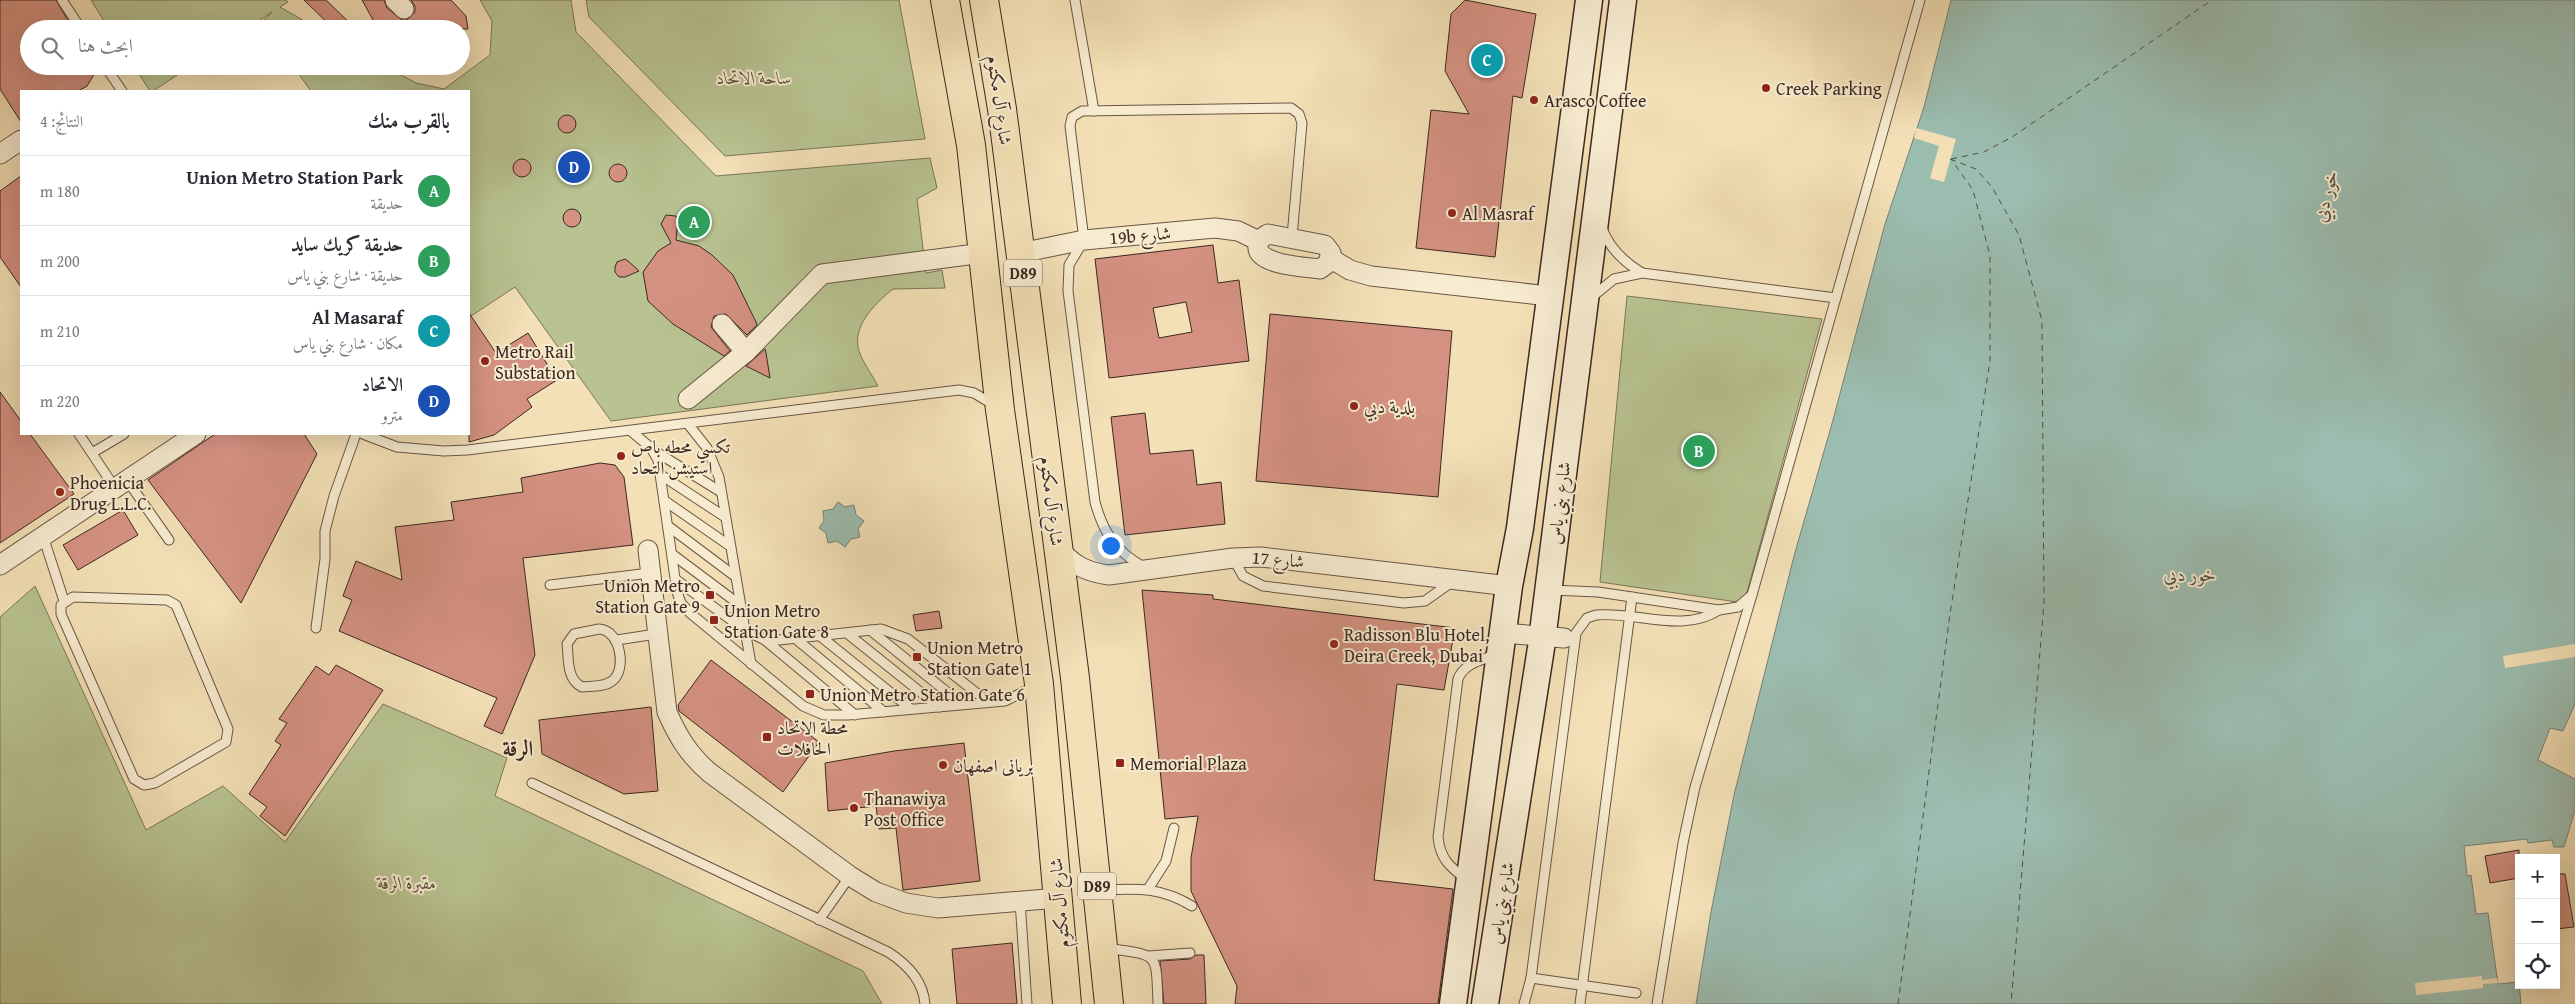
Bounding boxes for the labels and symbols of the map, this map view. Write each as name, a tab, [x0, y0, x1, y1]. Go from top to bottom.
pin: C	[1471, 41, 1503, 79]
street label: شارع آل مكتوم	[977, 53, 1020, 147]
park label: ساحة الاتحاد	[717, 64, 791, 91]
place label: Creek Parking	[1776, 75, 1882, 102]
marker: Creek Parking	[1760, 82, 1772, 94]
place label: Arasco Coffee	[1544, 87, 1646, 114]
marker: Arasco Coffee	[1528, 94, 1540, 106]
pin: D	[558, 148, 590, 186]
water label: خور دبي	[2305, 167, 2347, 226]
place label: Al Masraf	[1462, 200, 1536, 227]
pin: A	[678, 203, 710, 241]
marker: Al Masraf	[1446, 207, 1458, 219]
street label: 19b شارع	[1108, 219, 1172, 253]
road number: D89	[1004, 260, 1042, 286]
place label: Metro Rail Substation	[495, 338, 576, 386]
marker: Metro Rail Substation	[479, 355, 491, 367]
place label: بلدية دبي	[1364, 393, 1415, 422]
marker: بلدية دبي	[1348, 400, 1360, 412]
pin: B	[1683, 432, 1715, 470]
place label: تكسي محطه باص استيشن التحاد	[631, 433, 730, 481]
marker: تكسي محطه باص استيشن التحاد	[615, 450, 627, 462]
street label: شارع آل مكتوم	[1030, 455, 1071, 548]
street label: شارع بني ياس	[1541, 460, 1580, 546]
place label: Phoenicia Drug L.L.C.	[70, 469, 151, 517]
marker: Phoenicia Drug L.L.C.	[54, 486, 66, 498]
your location	[1098, 533, 1124, 559]
street label: شارع 17	[1250, 543, 1305, 577]
water label: خور دبي	[2164, 560, 2216, 590]
place label: Union Metro Station Gate 9	[595, 572, 700, 620]
marker: Union Metro Station Gate 9	[704, 589, 716, 601]
place label: Union Metro Station Gate 8	[724, 597, 829, 645]
marker: Union Metro Station Gate 8	[708, 614, 720, 626]
place label: Radisson Blu Hotel, Deira Creek, Dubai	[1344, 621, 1489, 669]
place label: Union Metro Station Gate 1	[927, 634, 1032, 682]
marker: Radisson Blu Hotel, Deira Creek, Dubai	[1328, 638, 1340, 650]
marker: Union Metro Station Gate 1	[911, 651, 923, 663]
place label: Union Metro Station Gate 6	[820, 681, 1025, 708]
marker: Union Metro Station Gate 6	[804, 688, 816, 700]
place label: محطة الاتحاد الحافلات	[777, 714, 848, 762]
marker: محطة الاتحاد الحافلات	[761, 731, 773, 743]
district label: الرقة	[503, 732, 533, 764]
place label: Memorial Plaza	[1130, 750, 1247, 777]
place label: بریانی اصفهان	[953, 752, 1033, 779]
marker: Memorial Plaza	[1114, 757, 1126, 769]
marker: بریانی اصفهان	[937, 759, 949, 771]
place label: Thanawiya Post Office	[864, 785, 947, 833]
marker: Thanawiya Post Office	[848, 802, 860, 814]
street label: شارع آل مكتوم	[1042, 857, 1079, 949]
street label: شارع بني ياس	[1481, 860, 1524, 947]
park label: مقبرة الرقة	[375, 869, 437, 896]
road number: D89	[1078, 872, 1116, 899]

